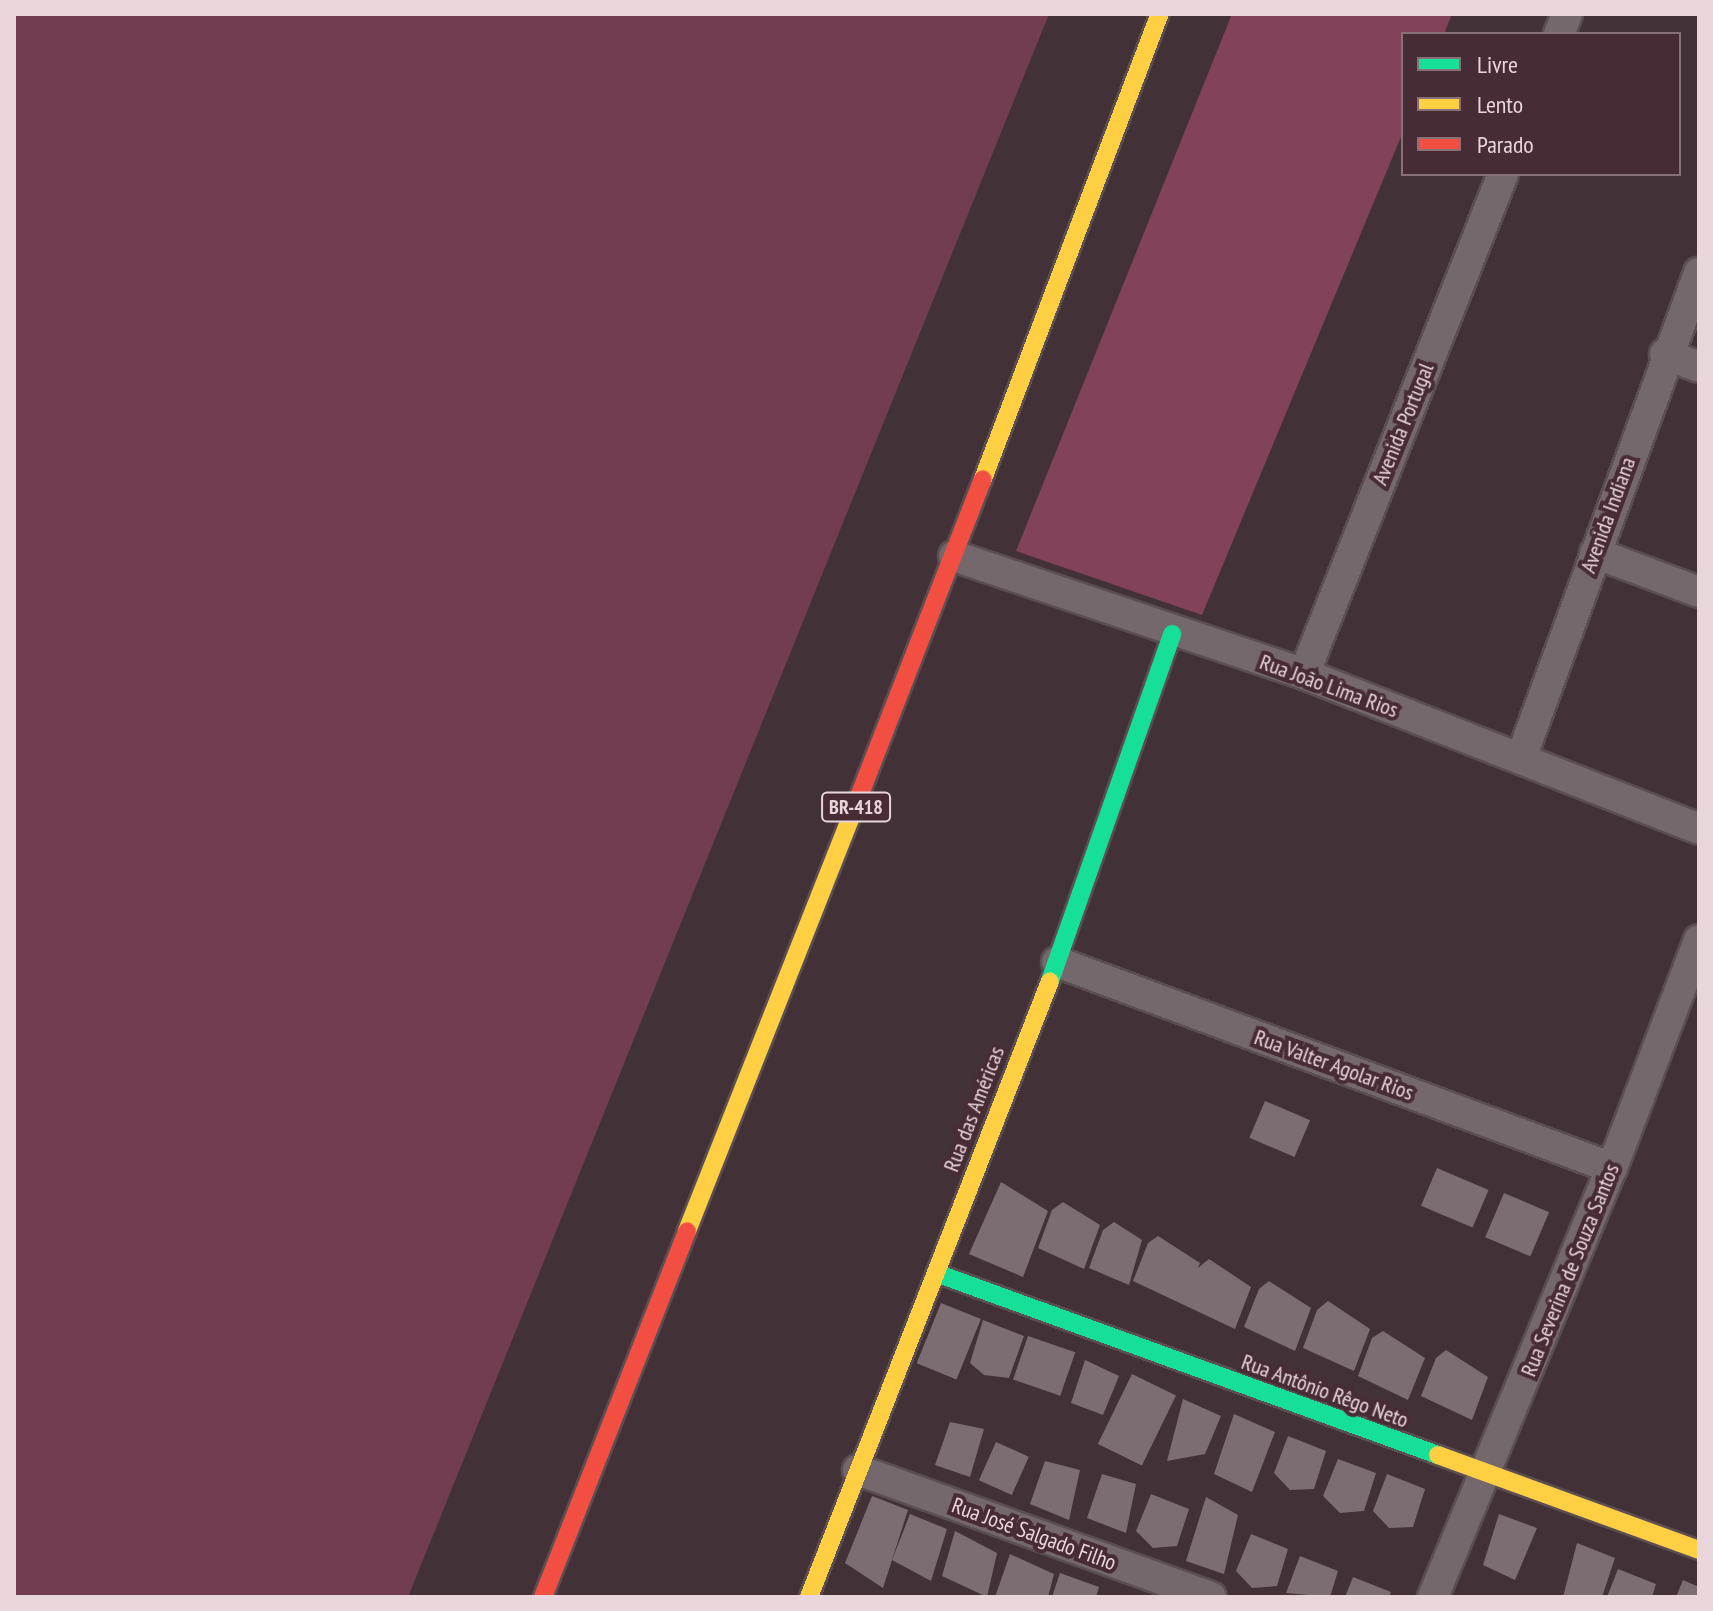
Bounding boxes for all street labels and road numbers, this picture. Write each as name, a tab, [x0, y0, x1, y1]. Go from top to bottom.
street label: Avenida Portugal	[1367, 359, 1439, 489]
street label: Avenida Indiana	[1575, 454, 1641, 576]
street label: Rua João Lima Rios	[1256, 649, 1402, 723]
road number: BR-418	[820, 791, 892, 823]
street label: Rua Valter Agolar Rios	[1250, 1024, 1418, 1106]
street label: Rua das Américas	[938, 1042, 1010, 1176]
street label: Rua Severina de Souza Santos	[1515, 1160, 1625, 1380]
street label: Rua Antônio Rêgo Neto	[1238, 1348, 1412, 1434]
street label: Rua José Salgado Filho	[948, 1492, 1120, 1576]

